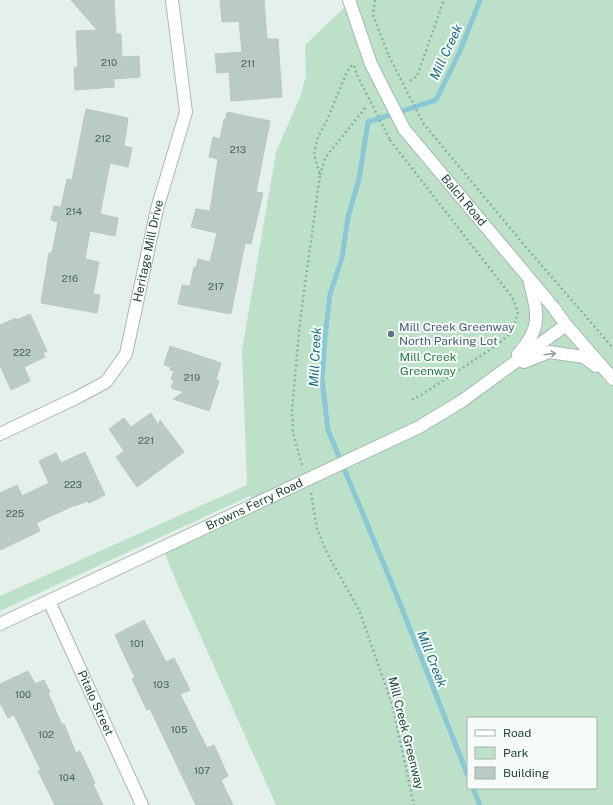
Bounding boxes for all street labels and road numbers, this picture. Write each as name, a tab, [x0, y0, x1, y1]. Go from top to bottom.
street label: Balch Road	[438, 172, 489, 229]
street label: Heritage Mill Drive	[130, 198, 166, 303]
street label: Browns Ferry Road	[204, 476, 305, 533]
street label: Pitalo Street	[75, 668, 116, 738]
street label: Mill Creek Greenway	[385, 675, 427, 791]

